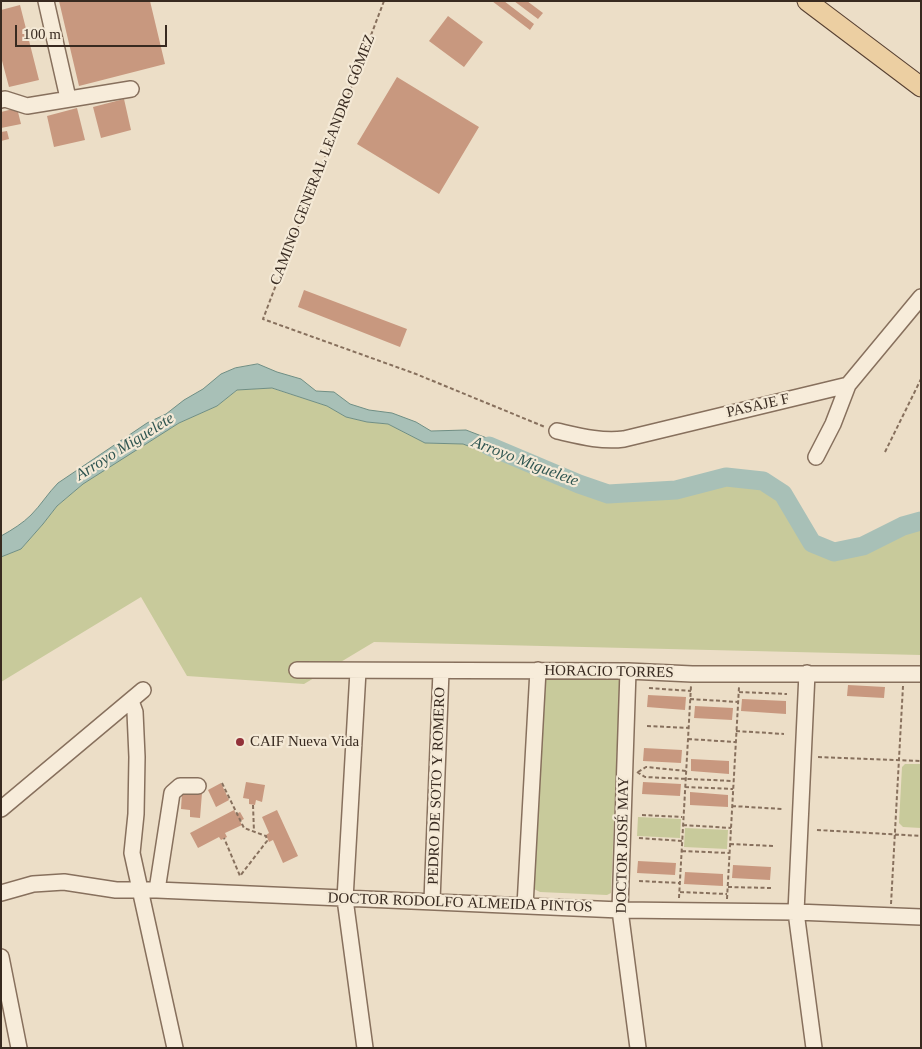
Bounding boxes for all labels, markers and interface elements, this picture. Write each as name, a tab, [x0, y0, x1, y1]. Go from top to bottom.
scale bar	[18, 15, 170, 47]
text: 100 m	[23, 26, 61, 42]
street label: CAMINO GENERAL LEANDRO GÓMEZ	[267, 32, 379, 288]
street label: PASAJE F	[725, 390, 791, 422]
water label: Arroyo Miguelete	[72, 409, 178, 485]
water label: Arroyo Miguelete	[469, 433, 581, 491]
street label: HORACIO TORRES	[544, 662, 674, 682]
street label: PEDRO DE SOTO Y ROMERO	[425, 687, 449, 885]
place label: CAIF Nueva Vida	[250, 733, 359, 751]
marker: CAIF Nueva Vida	[234, 736, 246, 748]
street label: DOCTOR JOSÉ MAY	[613, 777, 633, 913]
street label: DOCTOR RODOLFO ALMEIDA PINTOS	[327, 889, 593, 917]

